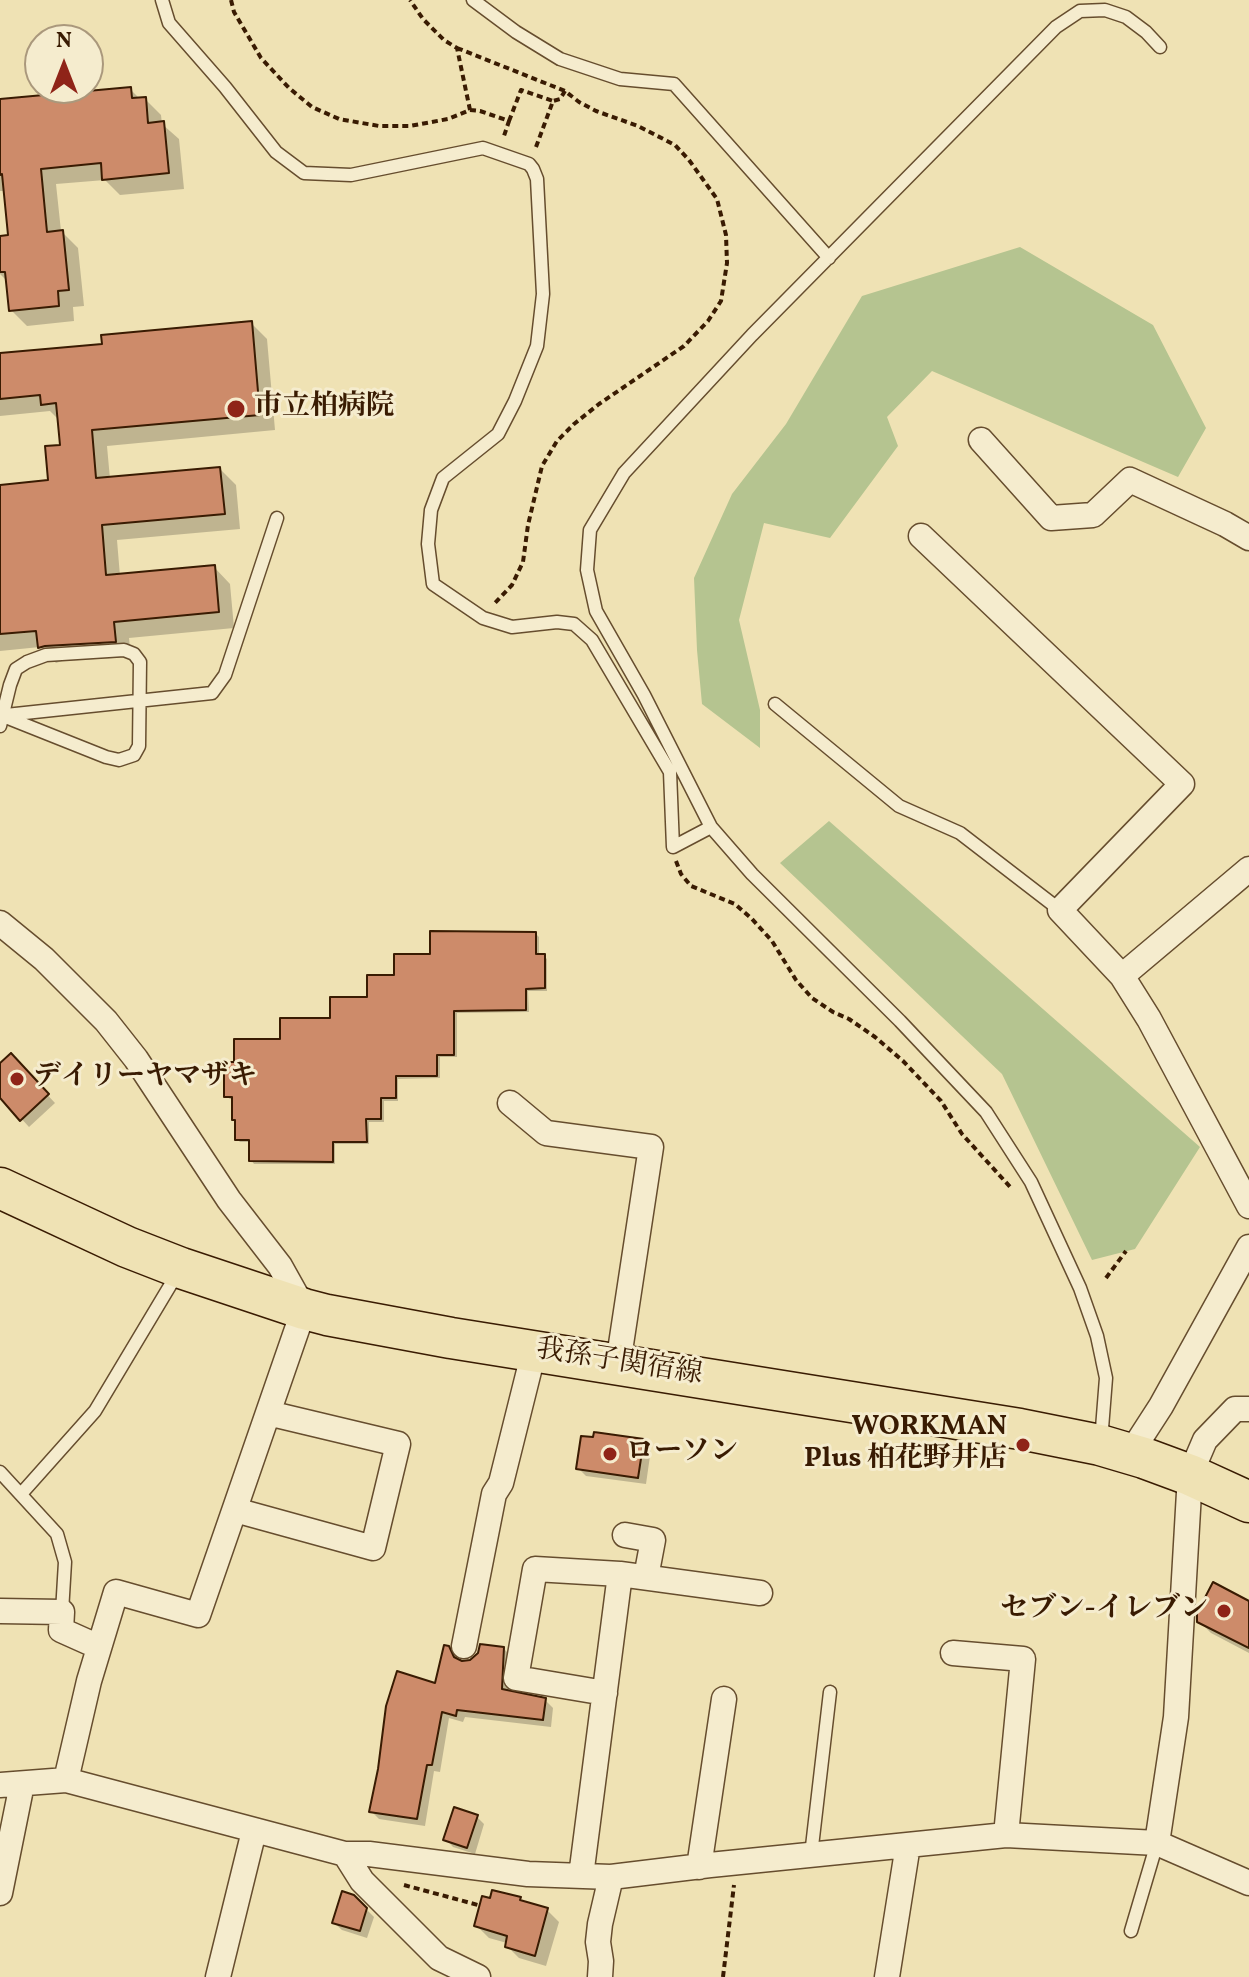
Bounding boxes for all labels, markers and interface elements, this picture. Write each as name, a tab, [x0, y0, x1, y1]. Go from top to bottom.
north arrow	[24, 24, 104, 104]
text: N	[56, 26, 72, 57]
place label: 市立柏病院	[254, 392, 394, 426]
marker: 市立柏病院	[225, 398, 247, 420]
place label: デイリーヤマザキ	[33, 1062, 257, 1096]
marker: デイリーヤマザキ	[8, 1070, 26, 1088]
street label: 我孫子関宿線	[533, 1334, 705, 1394]
place label: WORKMAN Plus 柏花野井店	[804, 1412, 1007, 1478]
marker: WORKMAN Plus 柏花野井店	[1014, 1436, 1032, 1454]
place label: ローソン	[626, 1437, 738, 1471]
marker: ローソン	[601, 1445, 619, 1463]
place label: セブン-イレブン	[1000, 1594, 1208, 1628]
marker: セブン-イレブン	[1215, 1602, 1233, 1620]

